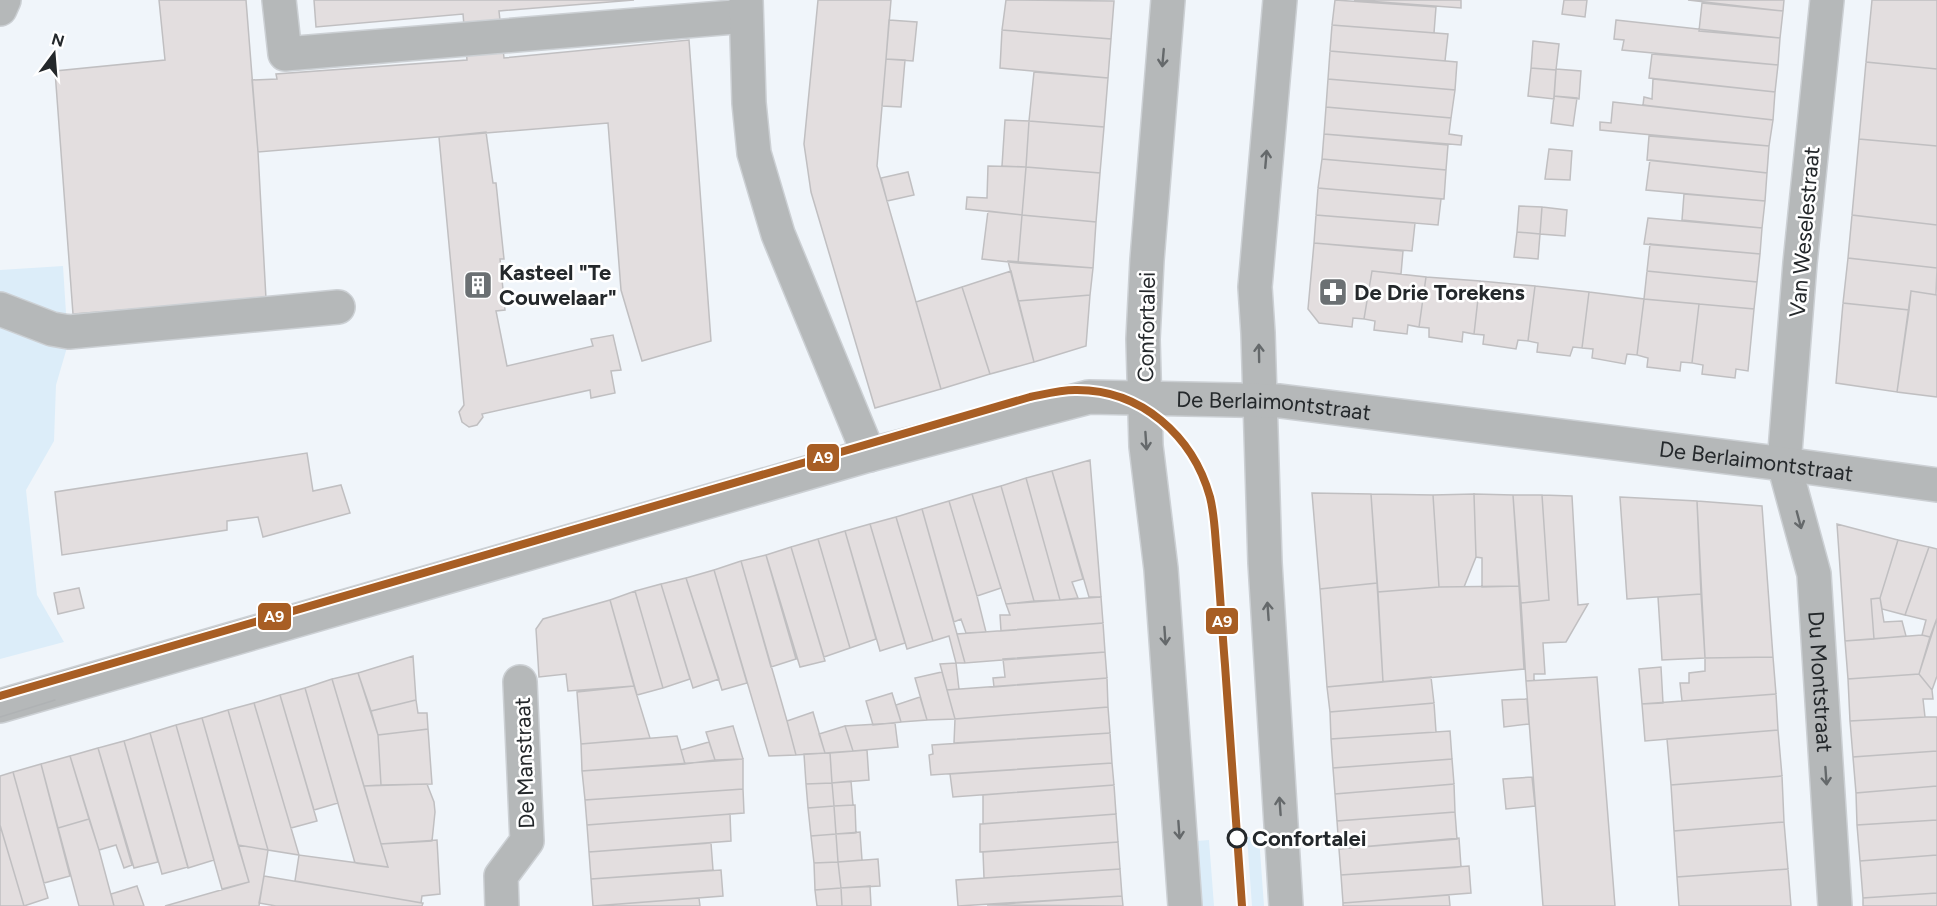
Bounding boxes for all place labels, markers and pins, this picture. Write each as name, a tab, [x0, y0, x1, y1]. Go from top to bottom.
place label: Kasteel "Te Couwelaar"	[499, 259, 617, 311]
building icon: Kasteel "Te Couwelaar"	[462, 269, 494, 301]
pharmacy icon: De Drie Torekens	[1317, 276, 1349, 308]
place label: De Drie Torekens	[1354, 279, 1525, 306]
place label: Confortalei	[1252, 825, 1366, 852]
marker: Confortalei	[1227, 828, 1247, 848]

